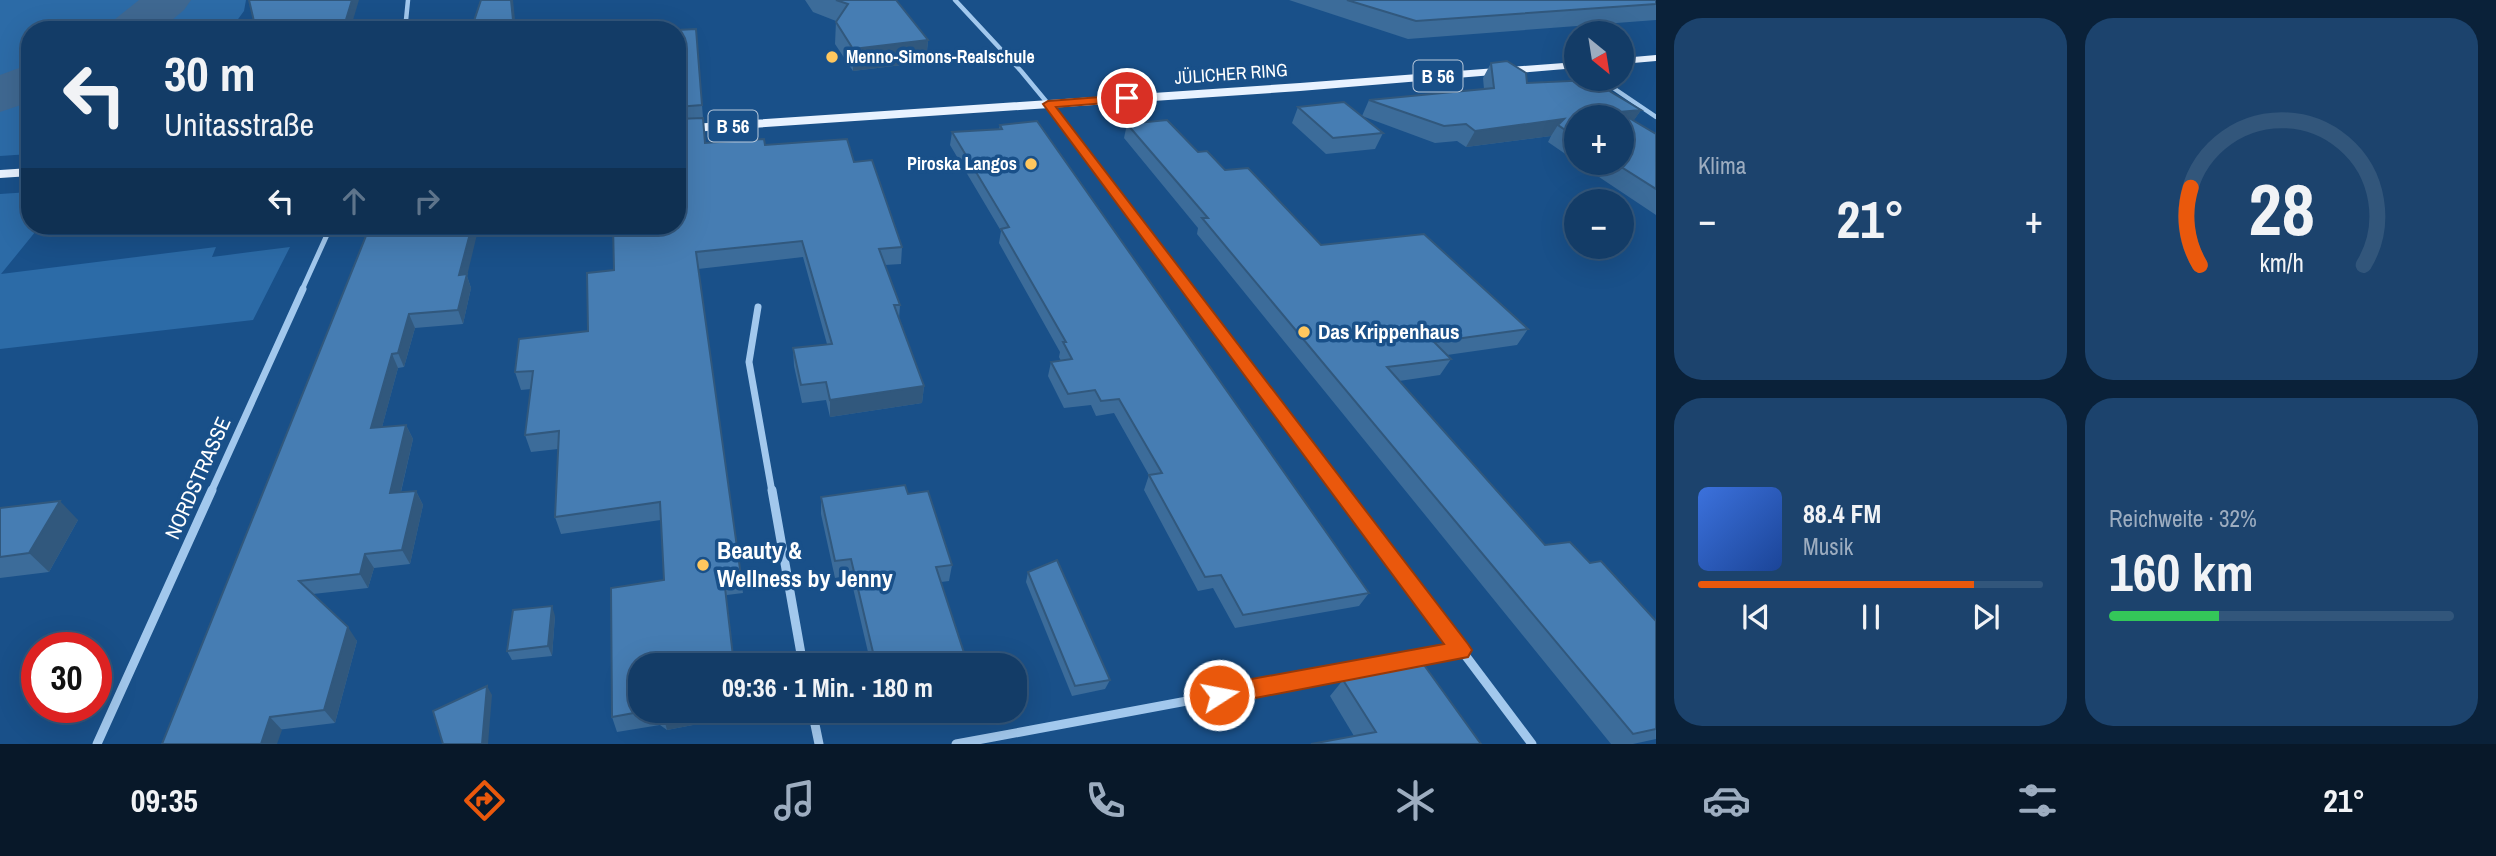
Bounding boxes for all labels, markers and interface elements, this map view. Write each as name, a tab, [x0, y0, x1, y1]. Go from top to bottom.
north arrow	[1564, 21, 1634, 91]
map controls	[1564, 21, 1634, 259]
text: 30 m	[164, 40, 256, 106]
place label: Menno-Simons-Realschule	[846, 44, 1035, 69]
icon: left	[49, 49, 140, 140]
marker: Menno-Simons-Realschule	[824, 49, 840, 65]
street label: JÜLICHER RING	[1174, 57, 1288, 90]
road number: B 56	[1414, 60, 1462, 92]
pin	[1097, 68, 1157, 128]
icon: arrive	[1108, 79, 1146, 117]
text: Unitasstraße	[164, 103, 314, 146]
button: +	[1564, 105, 1634, 175]
road number: B 56	[708, 110, 758, 142]
text: Klima	[1698, 150, 1746, 181]
place label: Piroska Langos	[907, 151, 1017, 176]
marker: Piroska Langos	[1023, 156, 1039, 172]
text: 28	[2248, 160, 2315, 258]
icon: left	[262, 182, 300, 220]
icon: ahead	[335, 182, 373, 220]
icon: right	[408, 182, 446, 220]
text: 21°	[1836, 184, 1905, 254]
button: −	[1564, 189, 1634, 259]
text: −	[1698, 194, 1716, 245]
text: +	[2025, 194, 2043, 245]
text: km/h	[2259, 246, 2304, 280]
place label: Das Krippenhaus	[1318, 317, 1460, 346]
marker: Das Krippenhaus	[1296, 324, 1312, 340]
street label: NORDSTRASSE	[158, 412, 237, 544]
text: 88.4 FM	[1803, 496, 1881, 531]
text: Reichweite · 32%	[2109, 503, 2257, 534]
text: Musik	[1803, 531, 1853, 562]
place label: Beauty & Wellness by Jenny	[717, 534, 893, 594]
text: 160 km	[2109, 537, 2254, 607]
marker: Beauty & Wellness by Jenny	[695, 557, 711, 573]
icon: previous	[1737, 598, 1775, 636]
icon: pause	[1852, 598, 1890, 636]
icon: next	[1967, 598, 2005, 636]
speed limit sign: 30	[21, 632, 112, 723]
position arrow	[1182, 658, 1256, 732]
text: 09:36 · 1 Min. · 180 m	[722, 670, 933, 705]
icon: directions	[460, 776, 509, 825]
icon: music	[770, 776, 819, 825]
icon: phone	[1081, 776, 1130, 825]
icon: climate	[1391, 776, 1440, 825]
icon: car	[1702, 776, 1751, 825]
icon: filters	[2013, 776, 2062, 825]
text: 09:35	[131, 779, 198, 822]
text: 21°	[2323, 779, 2365, 822]

